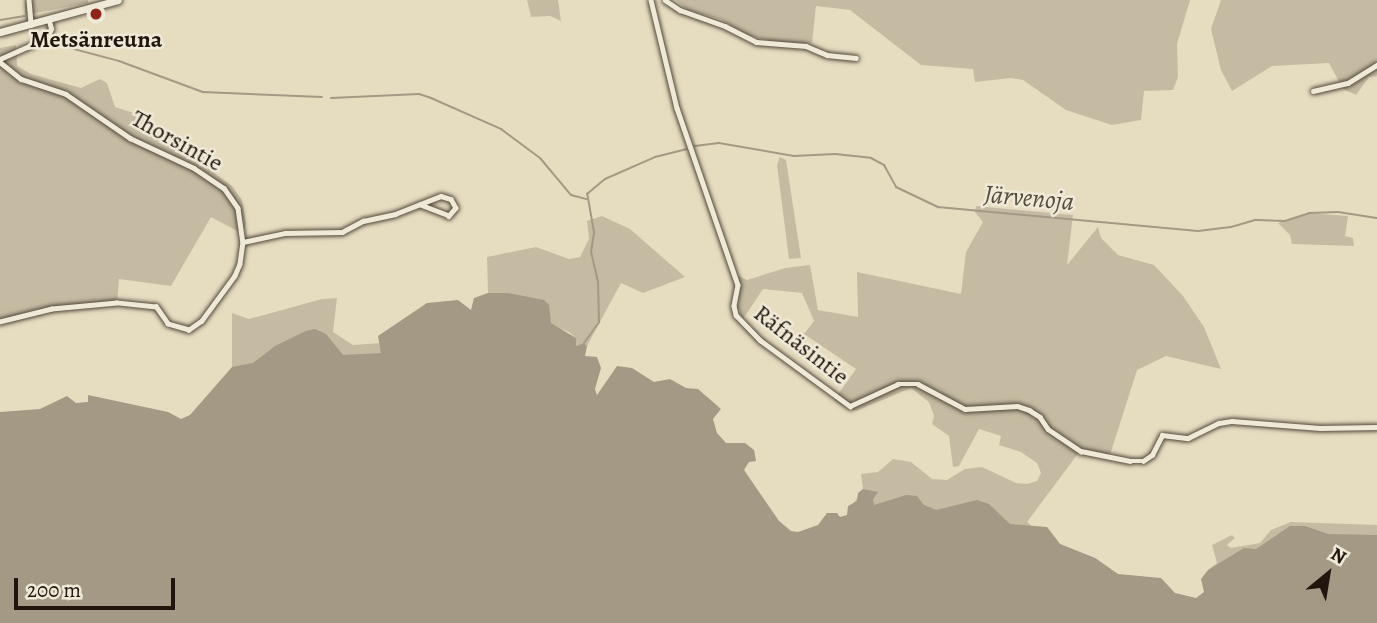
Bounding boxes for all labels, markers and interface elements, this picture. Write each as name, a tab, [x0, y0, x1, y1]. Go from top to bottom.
marker: Metsänreuna	[88, 6, 104, 22]
place label: Metsänreuna	[30, 26, 162, 54]
street label: Thorsintie	[126, 104, 228, 178]
water label: Järvenoja	[983, 179, 1075, 217]
street label: Räfnäsintie	[748, 299, 854, 391]
north arrow	[1293, 539, 1363, 609]
text: N	[1326, 541, 1351, 571]
scale bar	[18, 564, 178, 608]
text: 200 m	[27, 576, 81, 604]

